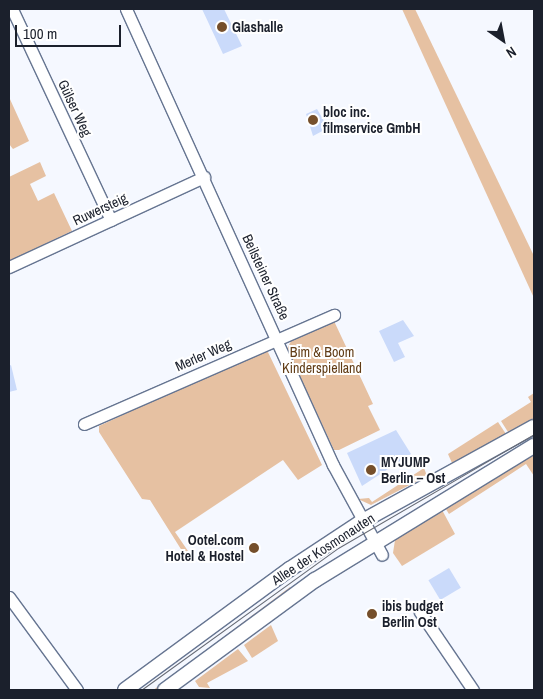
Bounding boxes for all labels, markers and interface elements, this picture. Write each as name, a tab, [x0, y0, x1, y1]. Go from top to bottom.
scale bar	[18, 15, 124, 47]
north arrow	[478, 15, 528, 65]
place label: Glashalle	[232, 19, 283, 35]
marker: Glashalle	[216, 21, 228, 33]
text: 100 m	[23, 23, 57, 44]
text: N	[503, 43, 520, 62]
street label: Gülser Weg	[55, 77, 95, 139]
place label: bloc inc. filmservice GmbH	[323, 104, 421, 136]
marker: bloc inc. filmservice GmbH	[307, 114, 319, 126]
street label: Ruwersteig	[70, 189, 130, 229]
street label: Beilsteiner Straße	[239, 232, 293, 322]
street label: Merler Weg	[173, 335, 233, 375]
park label: Bim & Boom Kinderspielland	[282, 344, 362, 377]
place label: MYJUMP Berlin – Ost	[381, 454, 445, 487]
marker: MYJUMP Berlin – Ost	[365, 464, 377, 476]
street label: Allee der Kosmonauten	[268, 509, 378, 589]
place label: Ootel.com Hotel & Hostel	[166, 532, 244, 564]
marker: Ootel.com Hotel & Hostel	[248, 542, 260, 554]
place label: ibis budget Berlin Ost	[382, 598, 443, 630]
marker: ibis budget Berlin Ost	[366, 608, 378, 620]

